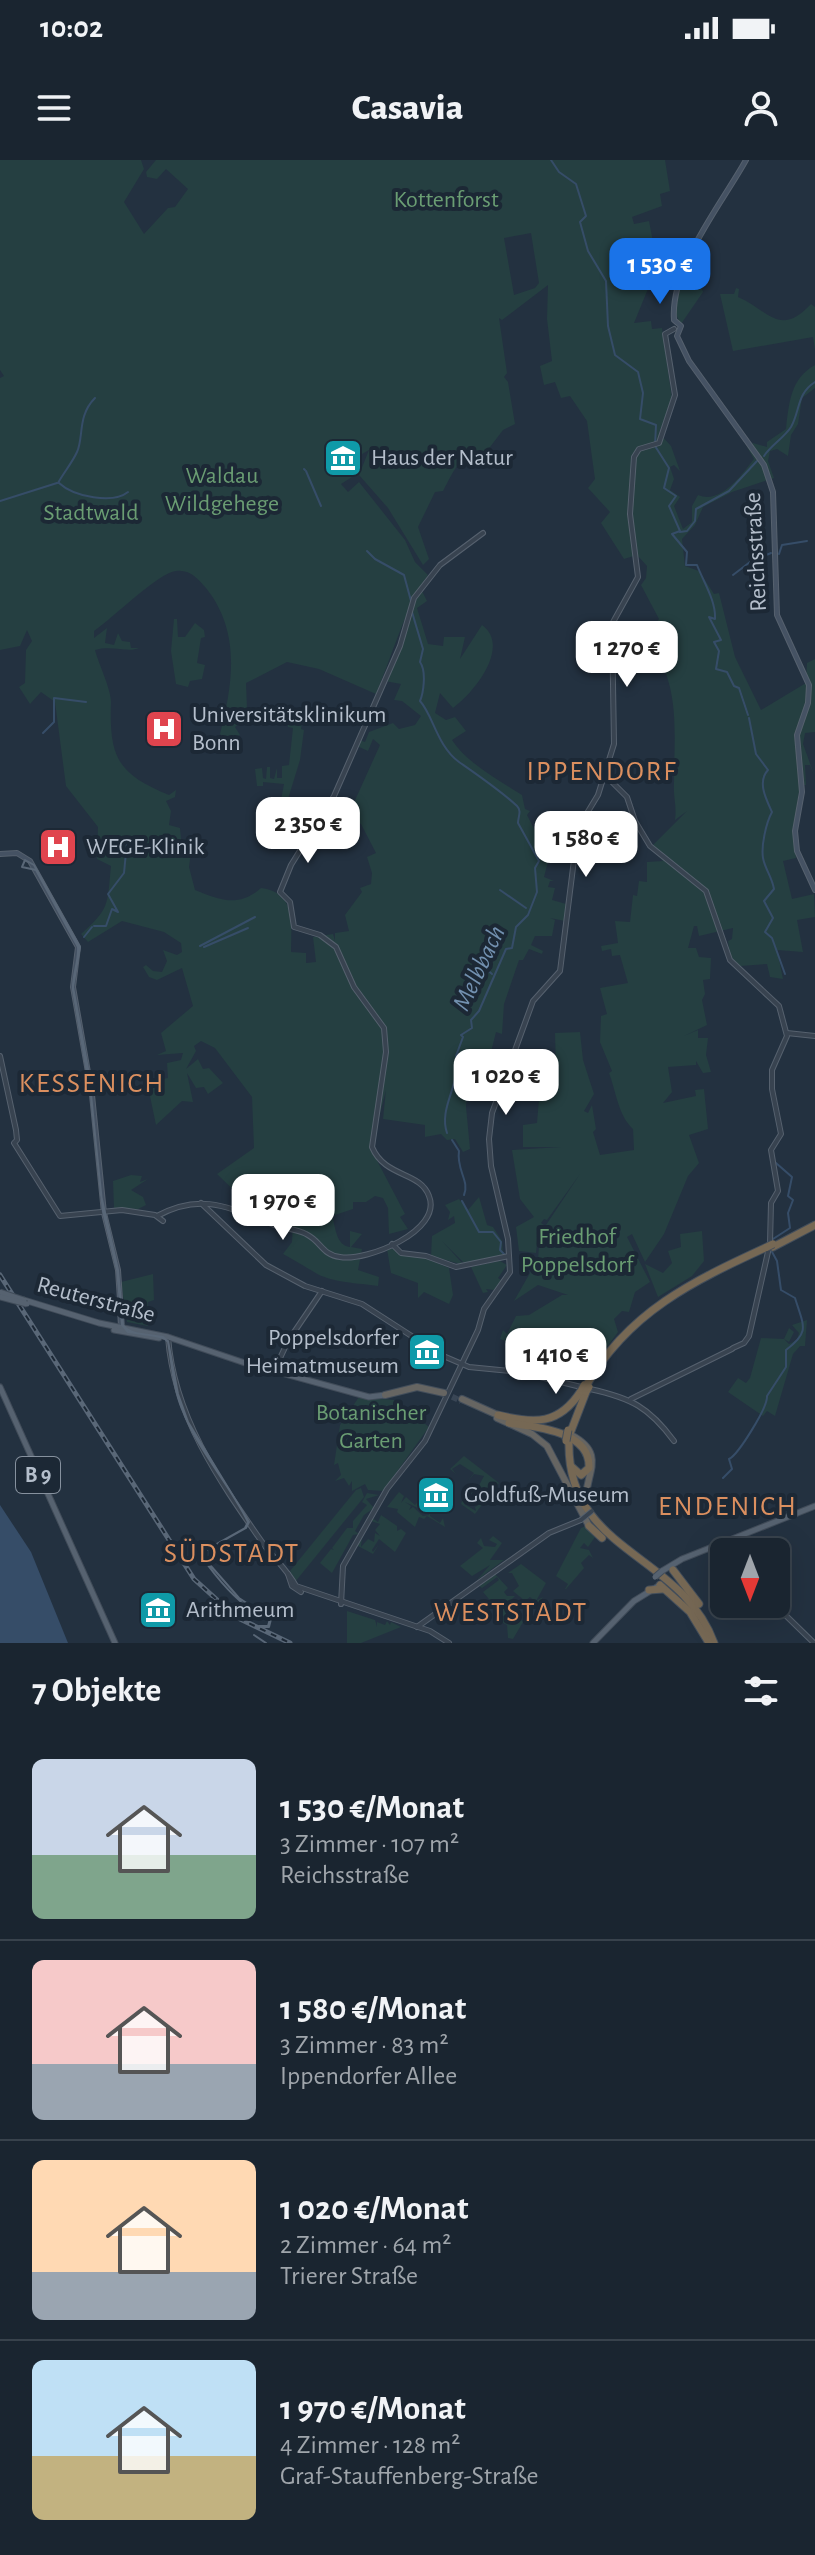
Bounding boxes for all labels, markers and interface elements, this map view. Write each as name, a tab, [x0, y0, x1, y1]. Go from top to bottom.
text: 10:02	[40, 13, 103, 43]
icon: menu	[32, 86, 76, 130]
icon: person	[739, 86, 783, 130]
text: Casavia	[352, 90, 463, 126]
park label: Kottenforst	[393, 188, 499, 212]
pin: 1 530 €	[586, 238, 734, 306]
text: 1 530 €	[627, 251, 693, 277]
museum icon: Haus der Natur	[322, 437, 364, 479]
place label: Haus der Natur	[371, 446, 513, 470]
park label: Waldau Wildgehege	[165, 464, 279, 516]
street label: Reichsstraße	[741, 492, 771, 612]
park label: Stadtwald	[43, 501, 139, 525]
pin: 1 270 €	[553, 621, 701, 689]
text: 1 270 €	[594, 634, 660, 660]
place label: Universitätsklinikum Bonn	[192, 703, 386, 755]
hospital icon: Universitätsklinikum Bonn	[143, 708, 185, 750]
district label: IPPENDORF	[527, 758, 677, 786]
pin: 2 350 €	[234, 797, 382, 865]
text: 2 350 €	[274, 810, 342, 836]
pin: 1 580 €	[512, 811, 660, 879]
text: 1 580 €	[553, 824, 619, 850]
hospital icon: WEGE-Klinik	[37, 826, 79, 868]
place label: WEGE-Klinik	[86, 835, 205, 859]
water label: Melbbach	[448, 921, 510, 1015]
pin: 1 020 €	[432, 1049, 580, 1117]
text: 1 020 €	[472, 1062, 540, 1088]
district label: KESSENICH	[19, 1070, 165, 1098]
pin: 1 970 €	[209, 1174, 357, 1242]
text: 1 970 €	[250, 1187, 316, 1213]
park label: Friedhof Poppelsdorf	[521, 1225, 635, 1277]
street label: Reuterstraße	[34, 1273, 158, 1327]
place label: Poppelsdorfer Heimatmuseum	[246, 1326, 399, 1378]
pin: 1 410 €	[482, 1328, 630, 1396]
museum icon: Poppelsdorfer Heimatmuseum	[406, 1331, 448, 1373]
text: 1 410 €	[523, 1341, 589, 1367]
park label: Botanischer Garten	[316, 1401, 427, 1453]
road number: B 9	[16, 1457, 60, 1493]
museum icon: Goldfuß-Museum	[415, 1474, 457, 1516]
place label: Goldfuß-Museum	[464, 1483, 629, 1507]
district label: ENDENICH	[658, 1493, 798, 1521]
district label: SÜDSTADT	[164, 1538, 300, 1568]
north arrow	[710, 1538, 790, 1618]
map controls	[710, 1538, 790, 1618]
museum icon: Arithmeum	[137, 1589, 179, 1631]
place label: Arithmeum	[186, 1598, 295, 1622]
district label: WESTSTADT	[434, 1599, 588, 1627]
icon: filters	[739, 1669, 783, 1713]
text: 7 Objekte	[32, 1674, 161, 1708]
icon: home	[96, 1791, 192, 1887]
text: 1 530 €/Monat	[280, 1791, 464, 1825]
text: 3 Zimmer · 107 m²	[280, 1831, 459, 1857]
text: Reichsstraße	[280, 1862, 409, 1888]
icon: home	[96, 1992, 192, 2088]
text: 1 580 €/Monat	[280, 1992, 466, 2026]
text: 3 Zimmer · 83 m²	[280, 2032, 448, 2058]
text: Ippendorfer Allee	[280, 2063, 457, 2089]
icon: home	[96, 2192, 192, 2288]
text: 1 020 €/Monat	[280, 2192, 468, 2226]
text: 2 Zimmer · 64 m²	[280, 2232, 451, 2258]
text: Trierer Straße	[280, 2263, 418, 2289]
icon: home	[96, 2392, 192, 2488]
text: 1 970 €/Monat	[280, 2392, 466, 2426]
text: 4 Zimmer · 128 m²	[280, 2432, 460, 2458]
text: Graf-Stauffenberg-Straße	[280, 2463, 539, 2489]

